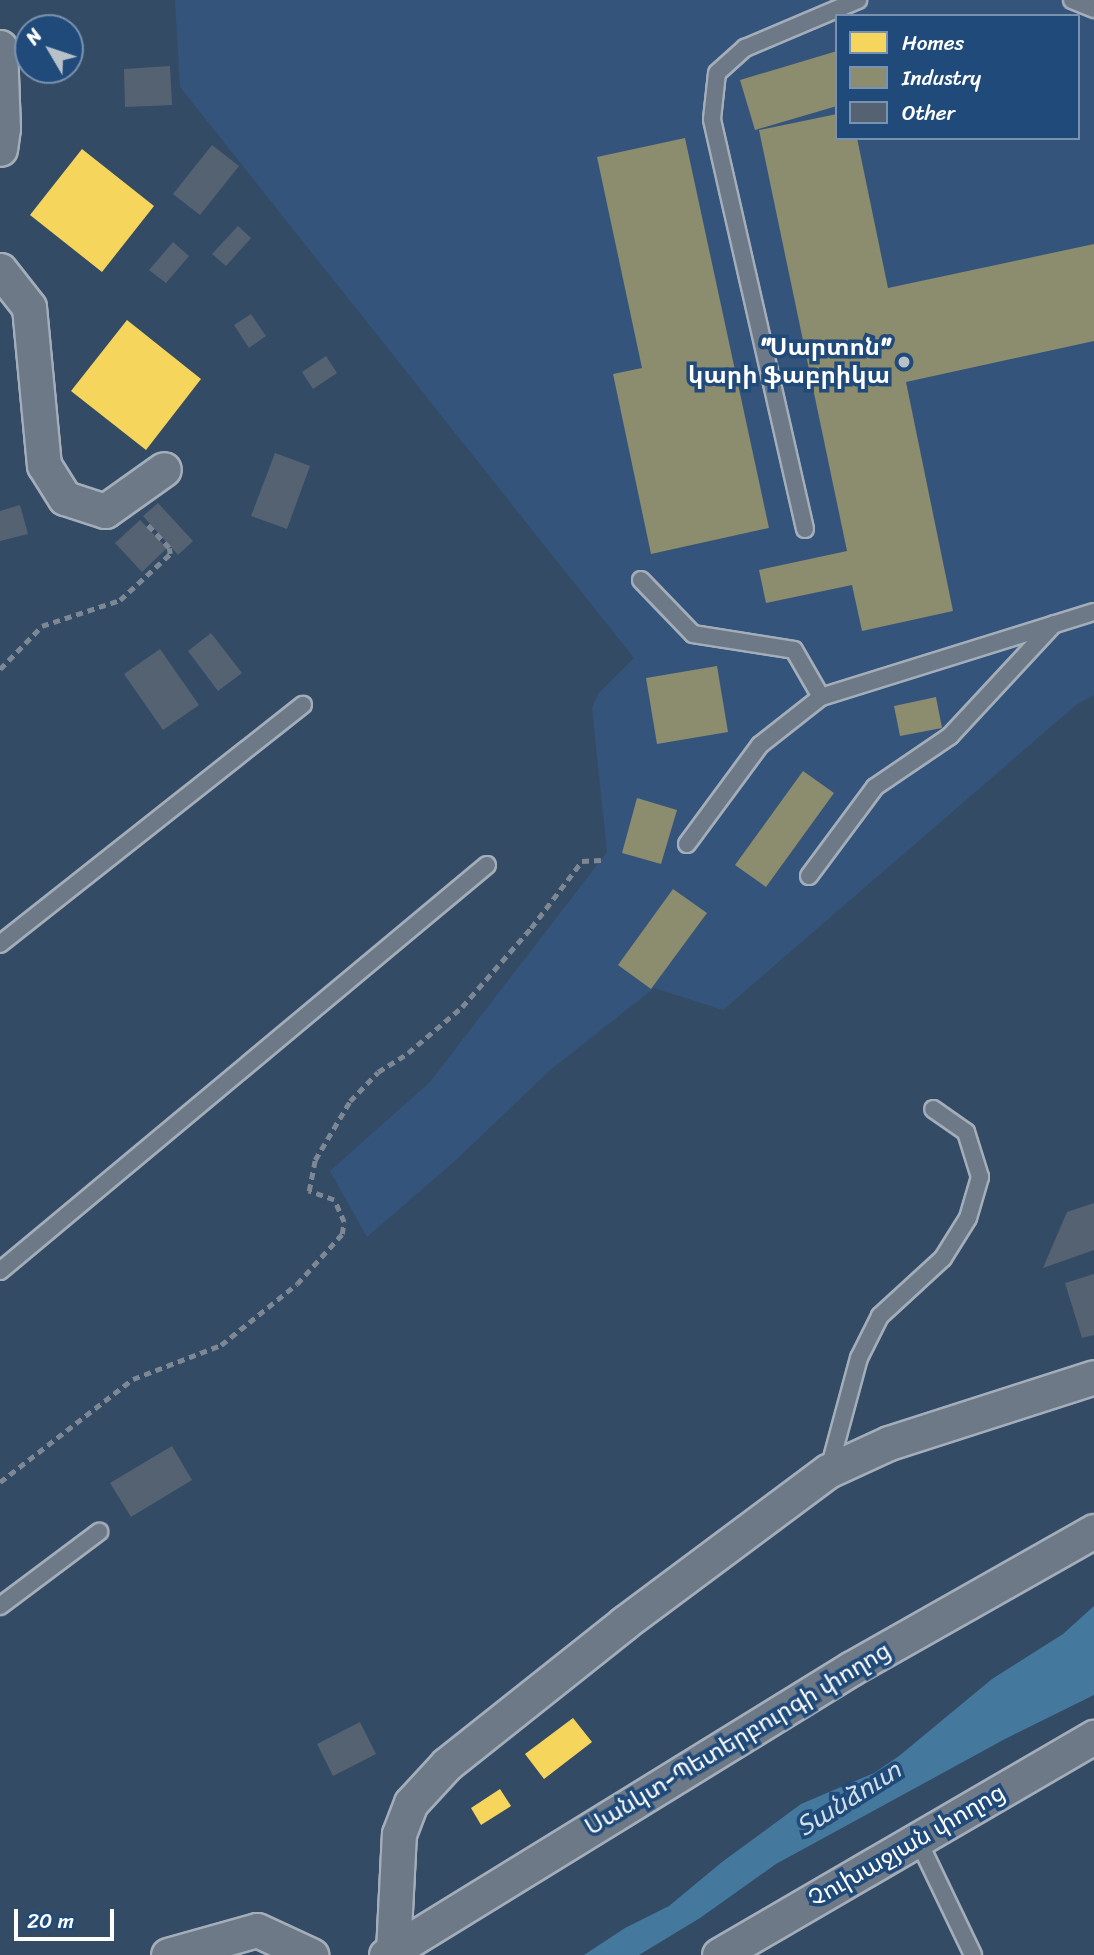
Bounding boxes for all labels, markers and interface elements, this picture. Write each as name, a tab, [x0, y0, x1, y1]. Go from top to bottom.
north arrow	[14, 14, 84, 84]
legend	[835, 14, 1080, 140]
text: N	[17, 21, 51, 52]
text: Homes	[902, 24, 964, 62]
text: Industry	[902, 59, 981, 97]
text: Other	[902, 94, 955, 132]
place label: "Սարտոն" կարի ֆաբրիկա	[688, 334, 890, 390]
marker: "Սարտոն" կարի ֆաբրիկա	[896, 354, 912, 370]
street label: Սանկտ-Պետերբուրգի փողոց	[580, 1636, 896, 1842]
water label: Տանձուտ	[791, 1755, 907, 1843]
street label: Չուխաջյան փողոց	[804, 1778, 1010, 1914]
scale bar	[18, 1896, 117, 1940]
text: 20 m	[27, 1902, 74, 1940]

